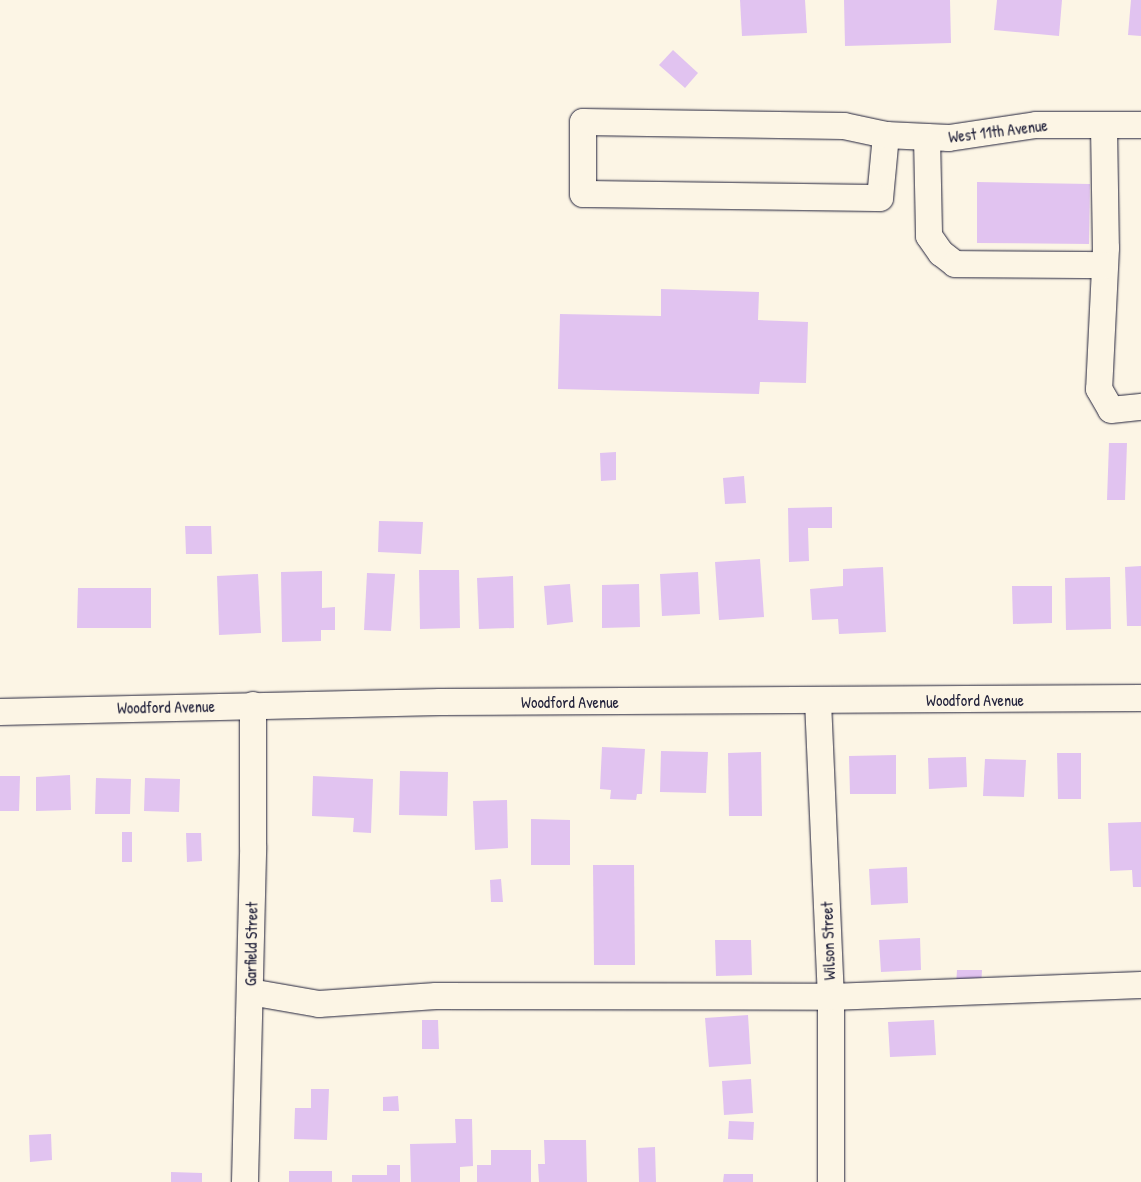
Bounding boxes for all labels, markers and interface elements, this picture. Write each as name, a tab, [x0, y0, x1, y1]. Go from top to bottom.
street label: West 11th Avenue	[947, 115, 1049, 147]
street label: Woodford Avenue	[926, 690, 1024, 710]
street label: Woodford Avenue	[521, 692, 619, 712]
street label: Woodford Avenue	[117, 697, 215, 717]
street label: Wilson Street	[817, 901, 839, 981]
street label: Garfield Street	[241, 902, 261, 986]

